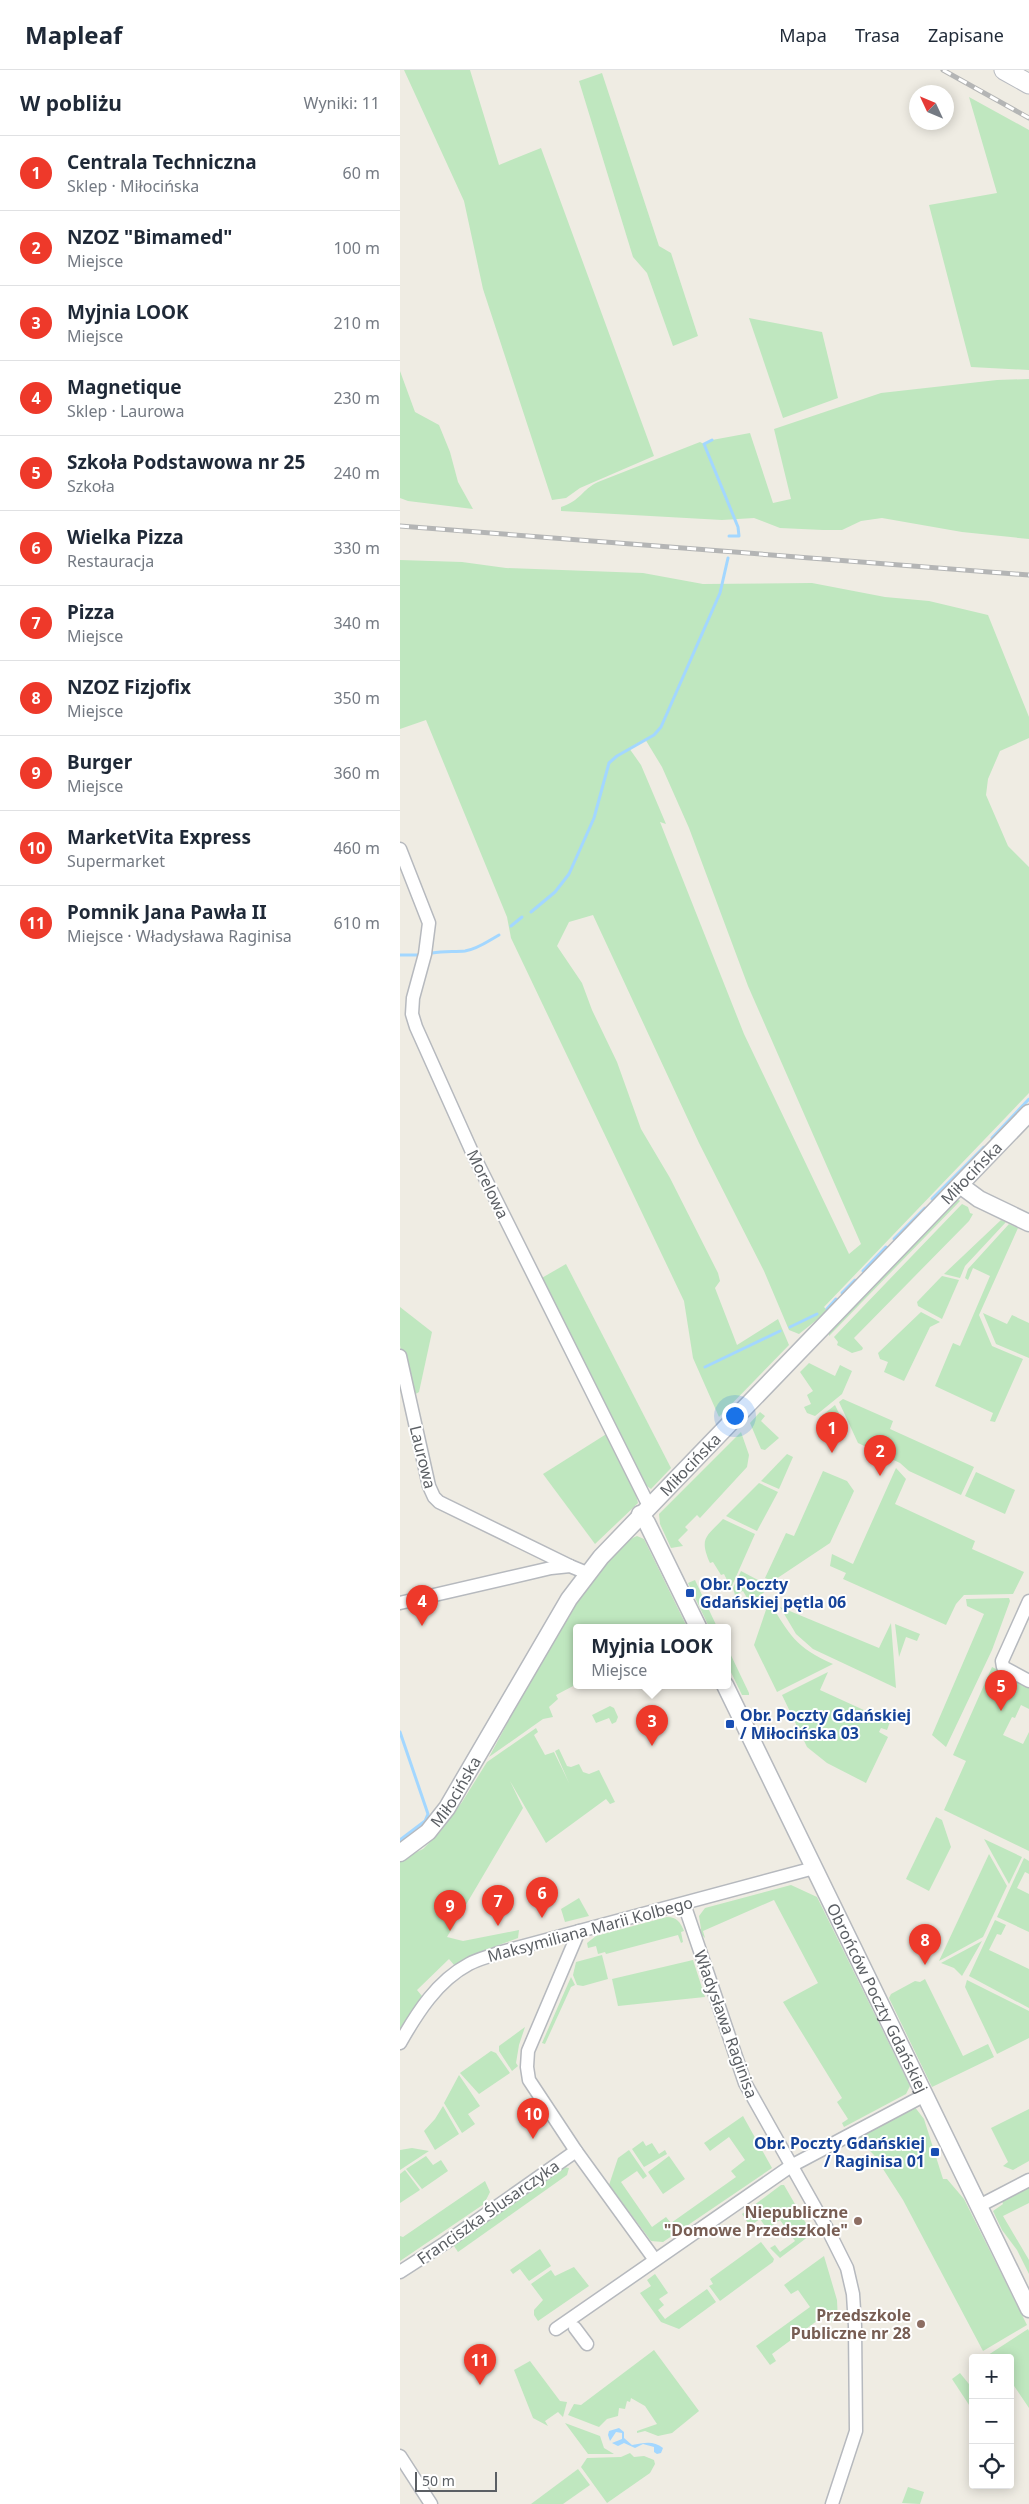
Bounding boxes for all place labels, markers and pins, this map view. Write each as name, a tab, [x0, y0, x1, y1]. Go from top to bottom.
pin: 1	[816, 1412, 848, 1453]
pin: 2	[864, 1435, 896, 1476]
place label: Obr. Poczty Gdańskiej pętla 06	[700, 1573, 846, 1613]
pin: 4	[406, 1585, 438, 1626]
marker: Obr. Poczty Gdańskiej pętla 06	[684, 1587, 696, 1599]
pin: 5	[985, 1670, 1017, 1711]
place label: Obr. Poczty Gdańskiej / Miłocińska 03	[740, 1704, 911, 1744]
pin: 3	[636, 1705, 668, 1746]
marker: Obr. Poczty Gdańskiej / Miłocińska 03	[724, 1718, 736, 1730]
pin: 6	[526, 1877, 558, 1918]
pin: 7	[482, 1885, 514, 1926]
pin: 9	[434, 1890, 466, 1931]
pin: 8	[909, 1924, 941, 1965]
pin: 10	[517, 2098, 549, 2139]
place label: Obr. Poczty Gdańskiej / Raginisa 01	[754, 2132, 925, 2172]
marker: Obr. Poczty Gdańskiej / Raginisa 01	[929, 2146, 941, 2158]
place label: Niepubliczne "Domowe Przedszkole"	[664, 2201, 848, 2241]
marker: Niepubliczne "Domowe Przedszkole"	[852, 2215, 864, 2227]
place label: Przedszkole Publiczne nr 28	[791, 2304, 911, 2344]
marker: Przedszkole Publiczne nr 28	[915, 2318, 927, 2330]
pin: 11	[464, 2344, 496, 2385]

